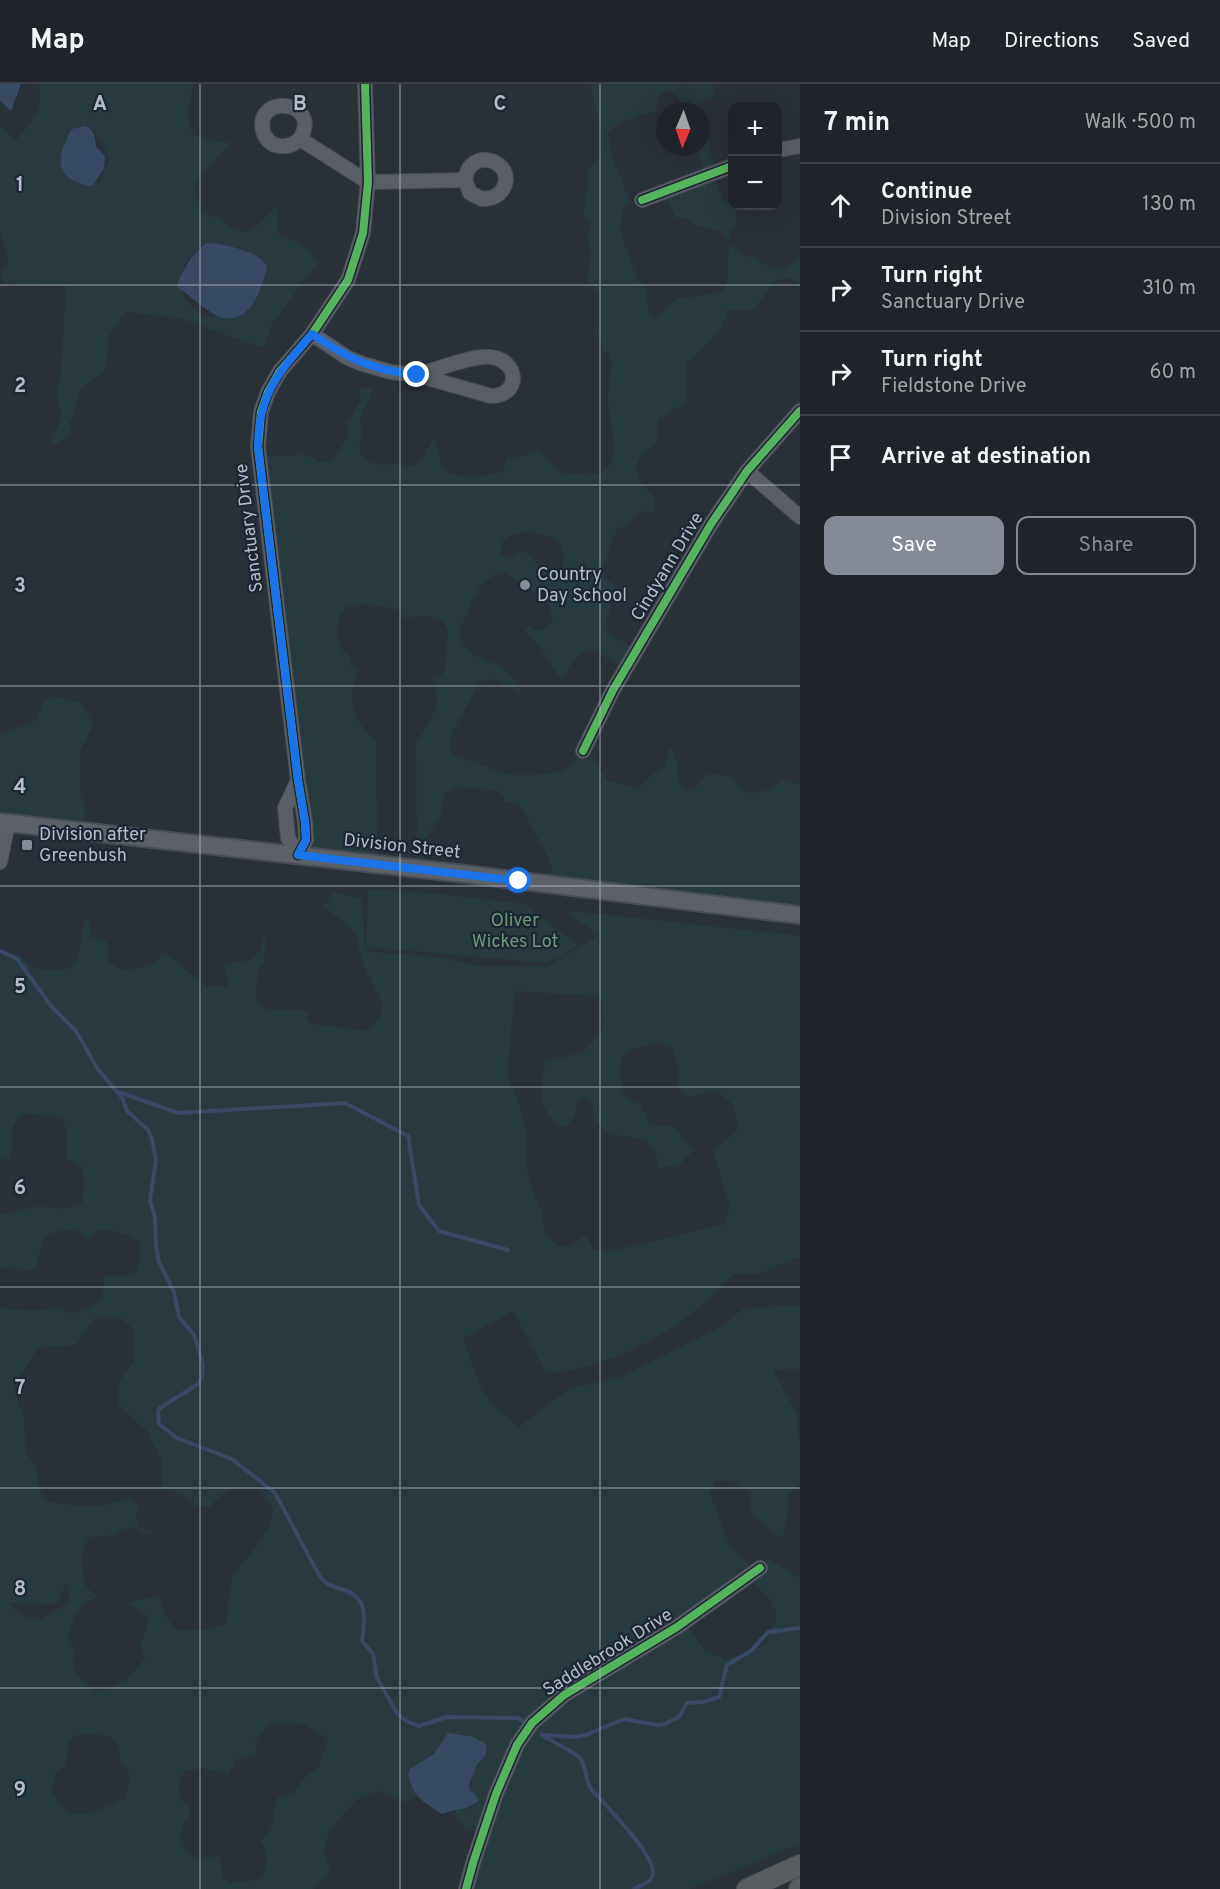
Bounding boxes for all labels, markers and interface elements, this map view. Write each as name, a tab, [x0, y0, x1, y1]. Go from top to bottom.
text: Map	[30, 23, 85, 59]
text: Map	[931, 28, 971, 55]
text: Directions	[1004, 28, 1099, 55]
text: Saved	[1132, 28, 1190, 55]
text: A	[93, 92, 107, 118]
text: B	[293, 92, 307, 118]
text: C	[494, 92, 506, 118]
north arrow	[656, 102, 710, 156]
map controls	[728, 102, 782, 210]
button: +	[728, 102, 782, 156]
text: 7 min	[824, 107, 890, 140]
text: Walk · 500 m	[1084, 110, 1196, 136]
button: −	[728, 156, 782, 210]
text: 1	[16, 173, 24, 199]
text: Continue	[881, 179, 972, 206]
icon: ahead	[824, 189, 857, 222]
text: 130 m	[1142, 192, 1196, 218]
text: Division Street	[881, 206, 1012, 232]
text: Turn right	[881, 263, 983, 290]
icon: right	[824, 273, 857, 306]
text: 310 m	[1142, 276, 1196, 302]
text: Sanctuary Drive	[881, 290, 1025, 316]
text: Turn right	[881, 347, 983, 374]
icon: right	[824, 357, 857, 390]
text: 60 m	[1150, 360, 1196, 386]
route end	[403, 361, 429, 387]
text: 2	[14, 374, 26, 400]
text: Fieldstone Drive	[881, 374, 1027, 400]
icon: arrive	[824, 441, 857, 474]
text: Arrive at destination	[881, 444, 1091, 471]
street label: Sanctuary Drive	[231, 462, 269, 594]
street label: Cindyann Drive	[626, 508, 710, 626]
button: Save	[824, 516, 1004, 575]
button: Share	[1016, 516, 1196, 575]
place label: Country Day School	[537, 564, 627, 608]
text: 3	[14, 574, 26, 600]
marker: Country Day School	[518, 578, 532, 592]
text: 4	[14, 775, 26, 801]
place label: Division after Greenbush	[39, 824, 146, 868]
street label: Division Street	[342, 829, 462, 865]
marker: Division after Greenbush	[20, 838, 34, 852]
route start	[505, 867, 531, 893]
park label: Oliver Wickes Lot	[472, 910, 558, 954]
text: 5	[14, 975, 26, 1001]
text: 6	[14, 1176, 26, 1202]
text: 7	[15, 1376, 25, 1402]
text: 8	[14, 1577, 26, 1603]
street label: Saddlebrook Drive	[539, 1604, 677, 1702]
text: 9	[14, 1778, 26, 1804]

